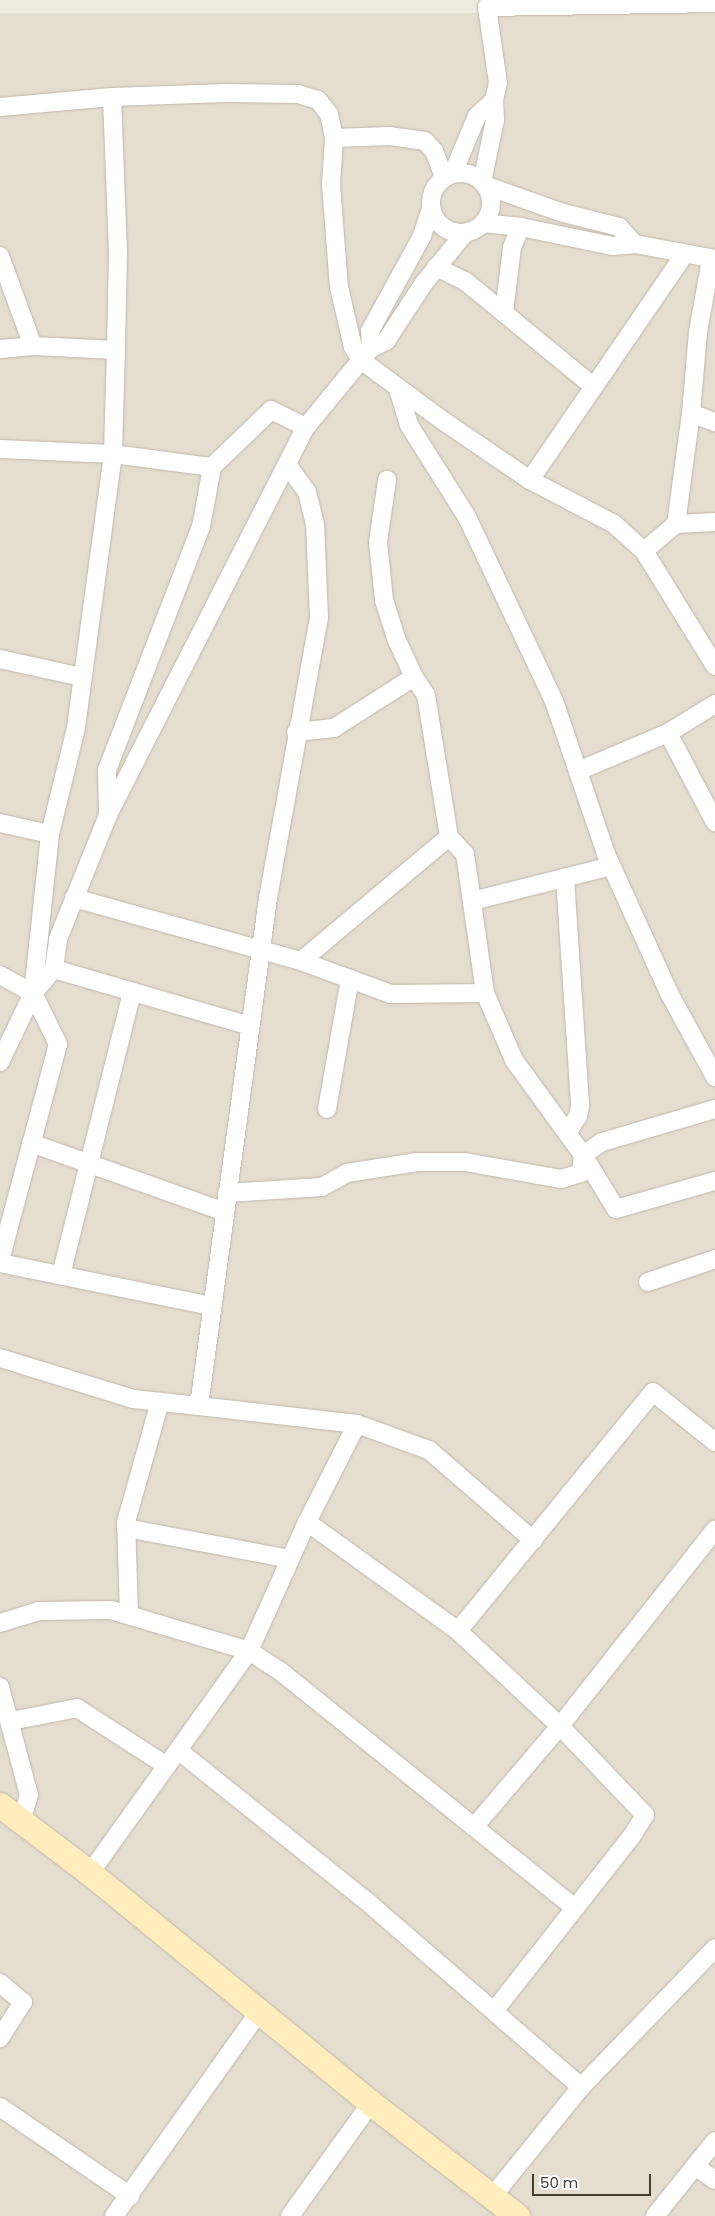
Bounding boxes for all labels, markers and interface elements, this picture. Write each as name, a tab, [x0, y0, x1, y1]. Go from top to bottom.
scale bar	[535, 2164, 654, 2196]
text: 50 m	[540, 2172, 578, 2193]

